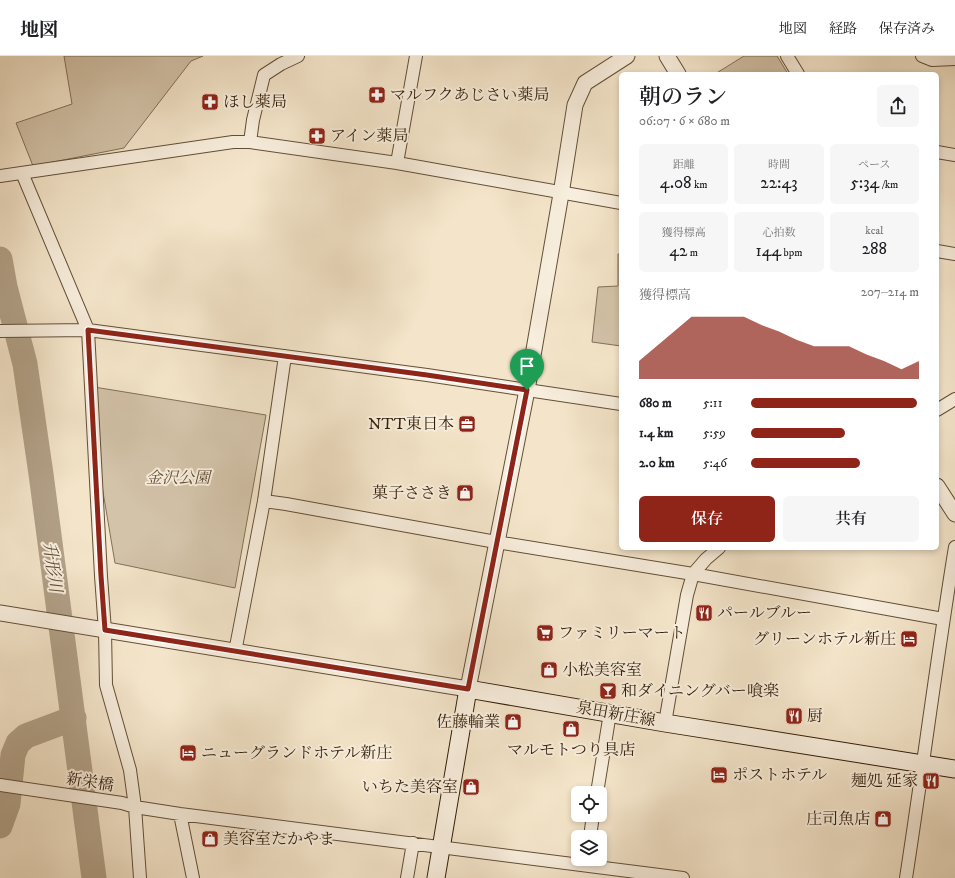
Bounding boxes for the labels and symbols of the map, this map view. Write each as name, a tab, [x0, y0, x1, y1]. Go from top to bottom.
pharmacy icon: マルフクあじさい薬局	[367, 85, 387, 105]
place label: マルフクあじさい薬局	[390, 85, 550, 105]
pharmacy icon: ほし薬局	[200, 92, 220, 112]
place label: ほし薬局	[223, 92, 287, 112]
pharmacy icon: アイン薬局	[307, 126, 327, 146]
place label: アイン薬局	[330, 126, 409, 146]
pin	[510, 349, 544, 390]
place label: NTT東日本	[368, 414, 454, 434]
office icon: NTT東日本	[457, 414, 477, 434]
park label: 金沢公園	[146, 468, 213, 488]
place label: 菓子ささき	[372, 483, 452, 503]
shop icon: 菓子ささき	[455, 483, 475, 503]
water label: 升形川	[38, 540, 67, 596]
restaurant icon: パールブルー	[694, 603, 714, 623]
place label: パールブルー	[717, 603, 812, 623]
supermarket icon: ファミリーマート	[535, 623, 555, 643]
place label: ファミリーマート	[558, 623, 686, 643]
place label: グリーンホテル新庄	[753, 629, 896, 649]
hotel icon: グリーンホテル新庄	[899, 629, 919, 649]
shop icon: 小松美容室	[539, 660, 559, 680]
place label: 小松美容室	[562, 660, 642, 680]
bar icon: 和ダイニングバー喰楽	[598, 681, 618, 701]
place label: 和ダイニングバー喰楽	[621, 681, 779, 701]
street label: 泉田新庄線	[575, 697, 657, 731]
restaurant icon: 厨	[784, 706, 804, 726]
place label: 厨	[807, 706, 823, 726]
place label: 佐藤輪業	[436, 712, 500, 732]
shop icon: 佐藤輪業	[503, 712, 523, 732]
shop icon: マルモトつり具店	[561, 719, 581, 739]
place label: マルモトつり具店	[507, 740, 635, 760]
hotel icon: ニューグランドホテル新庄	[178, 743, 198, 763]
place label: ニューグランドホテル新庄	[201, 743, 392, 763]
hotel icon: ポストホテル	[709, 765, 729, 785]
place label: ポストホテル	[732, 765, 827, 785]
street label: 新栄橋	[65, 768, 115, 796]
place label: 麺処 延家	[851, 771, 918, 791]
restaurant icon: 麺処 延家	[921, 771, 941, 791]
place label: いちた美容室	[362, 777, 458, 797]
shop icon: いちた美容室	[461, 777, 481, 797]
place label: 庄司魚店	[806, 809, 870, 829]
shop icon: 庄司魚店	[873, 809, 893, 829]
shop icon: 美容室たかやま	[200, 829, 220, 849]
place label: 美容室たかやま	[223, 829, 335, 849]

